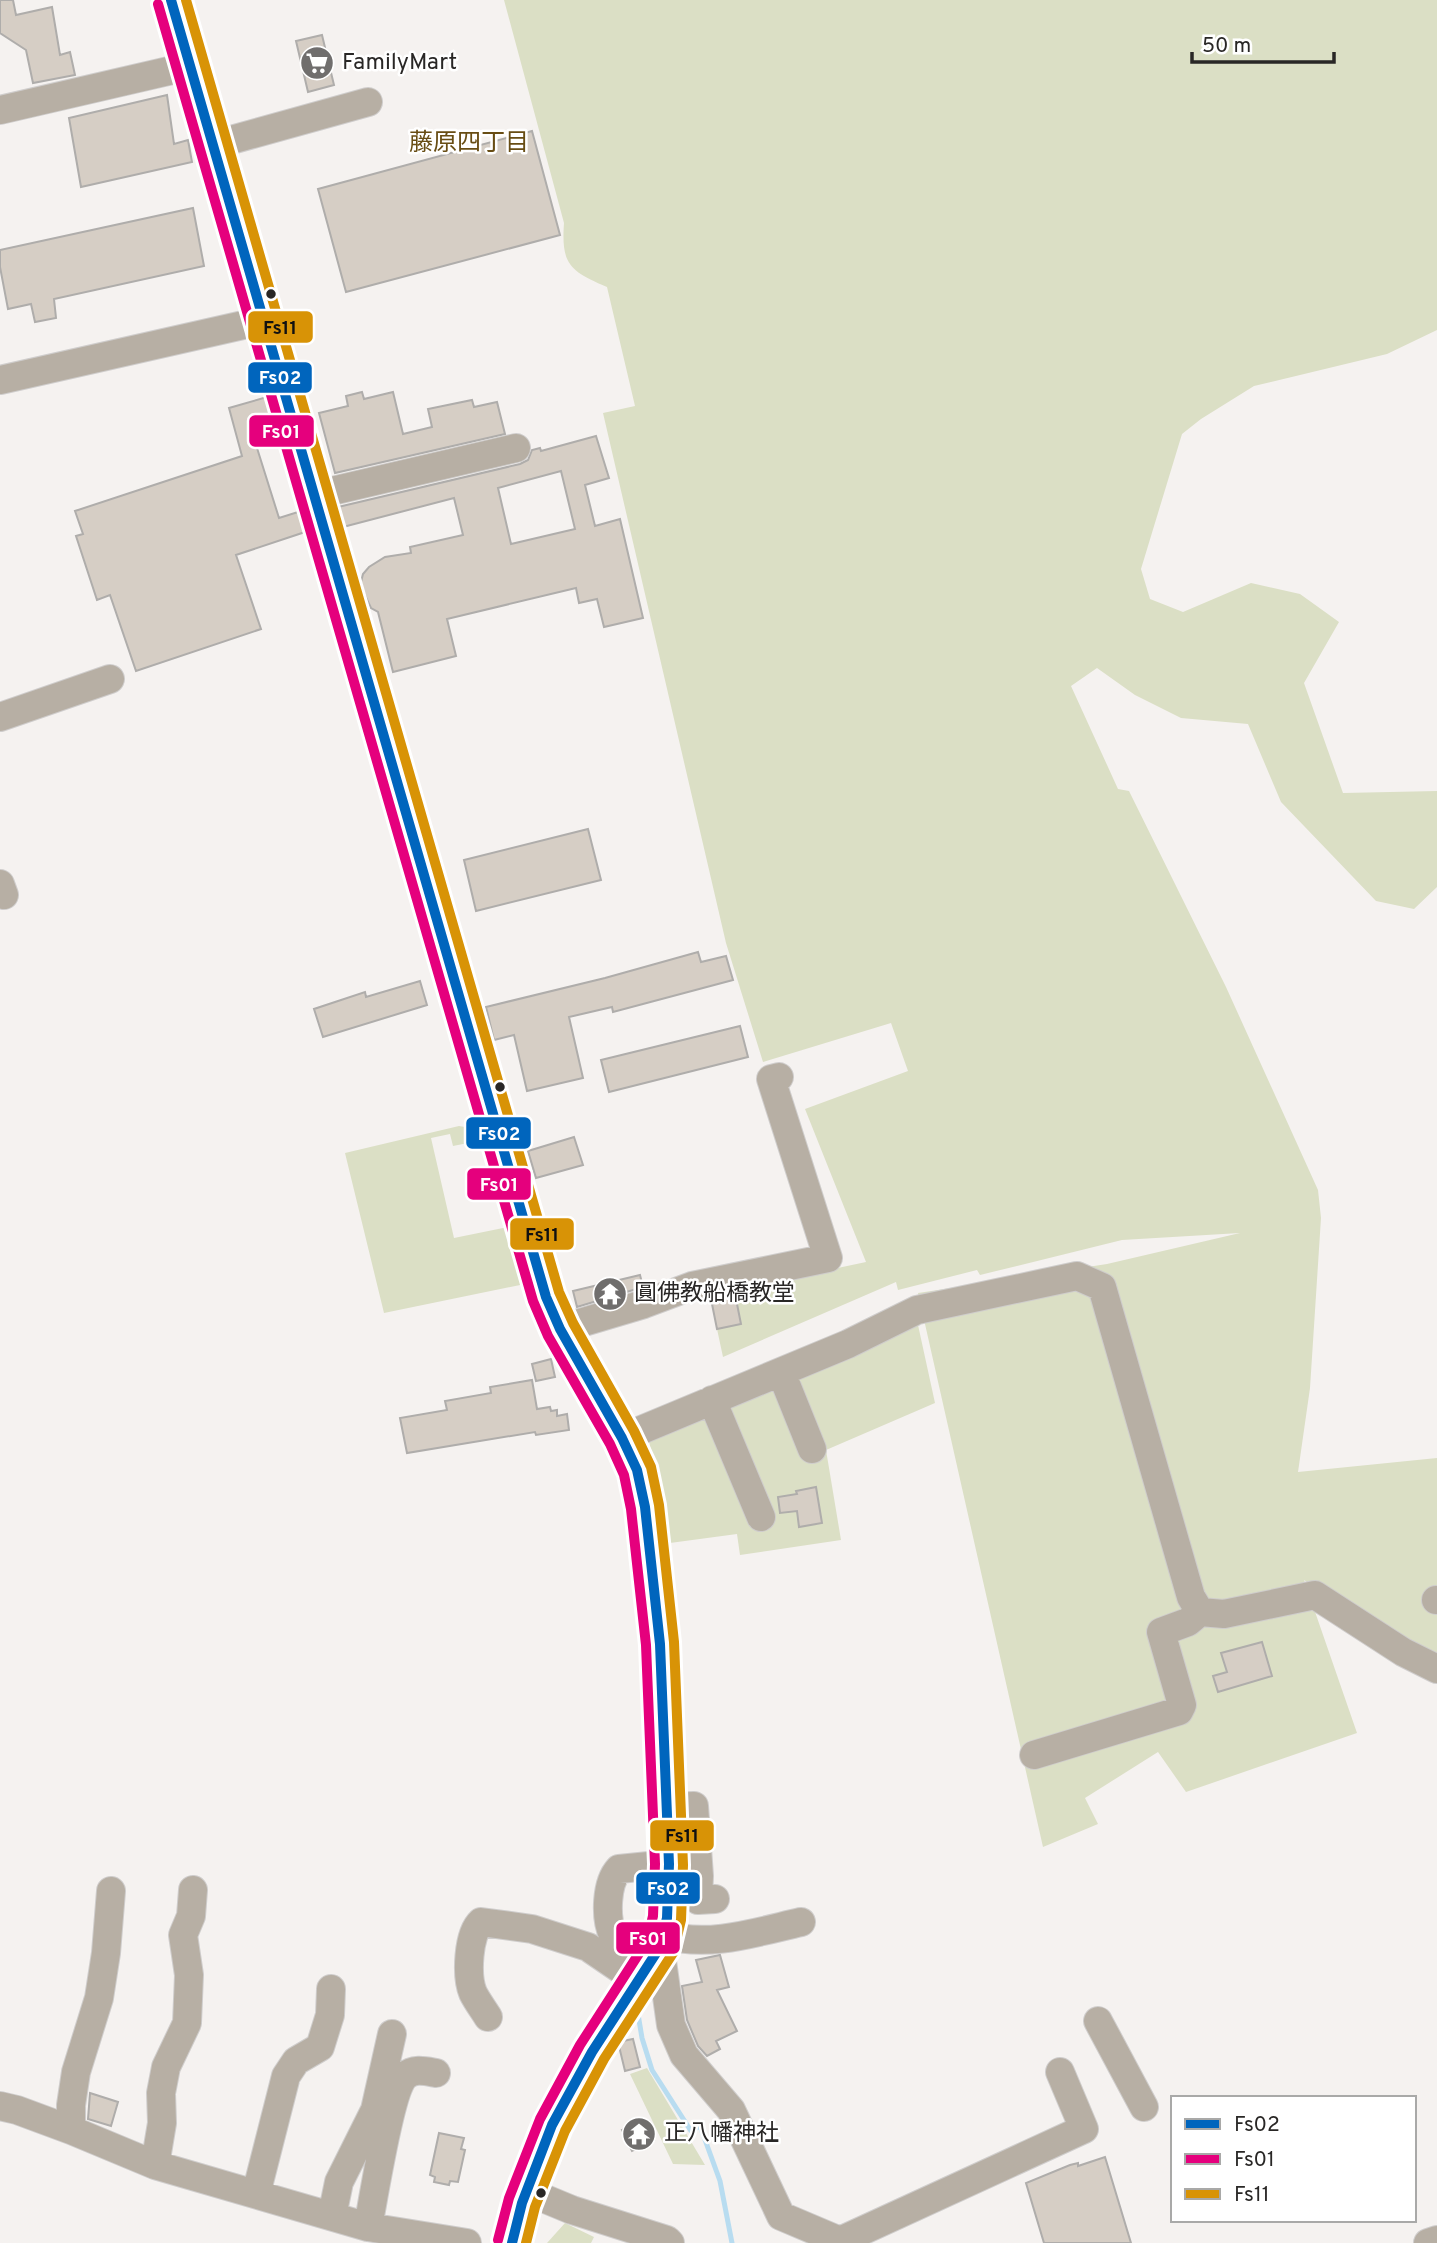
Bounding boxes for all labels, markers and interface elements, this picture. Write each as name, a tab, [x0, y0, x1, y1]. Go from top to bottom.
scale bar	[1192, 21, 1334, 65]
text: 50 m	[1202, 33, 1251, 60]
supermarket icon: FamilyMart	[298, 44, 336, 82]
place label: FamilyMart	[342, 49, 457, 78]
district label: 藤原四丁目	[409, 129, 529, 159]
unlabelled marker	[264, 287, 278, 301]
line badge: Fs11	[247, 310, 314, 344]
text: Fs11	[263, 317, 297, 341]
line badge: Fs02	[247, 361, 313, 394]
text: Fs02	[259, 367, 301, 391]
line badge: Fs01	[248, 414, 315, 448]
text: Fs01	[262, 421, 300, 445]
unlabelled marker	[493, 1080, 507, 1094]
line badge: Fs02	[465, 1116, 532, 1150]
text: Fs02	[478, 1123, 520, 1147]
line badge: Fs01	[466, 1167, 532, 1201]
text: Fs01	[480, 1174, 518, 1198]
line badge: Fs11	[509, 1217, 575, 1251]
text: Fs11	[525, 1224, 559, 1248]
temple icon: 圓佛教船橋教堂	[591, 1275, 629, 1313]
place label: 圓佛教船橋教堂	[634, 1280, 795, 1309]
line badge: Fs11	[649, 1819, 715, 1852]
text: Fs11	[665, 1825, 699, 1849]
line badge: Fs02	[635, 1871, 701, 1905]
text: Fs02	[647, 1878, 689, 1902]
line badge: Fs01	[615, 1921, 681, 1955]
text: Fs01	[629, 1928, 667, 1952]
legend	[1171, 2096, 1416, 2222]
text: Fs02	[1234, 2112, 1280, 2139]
temple icon: 正八幡神社	[620, 2115, 658, 2153]
place label: 正八幡神社	[664, 2120, 779, 2149]
text: Fs01	[1234, 2147, 1275, 2174]
text: Fs11	[1234, 2182, 1270, 2209]
unlabelled marker	[534, 2186, 548, 2200]

